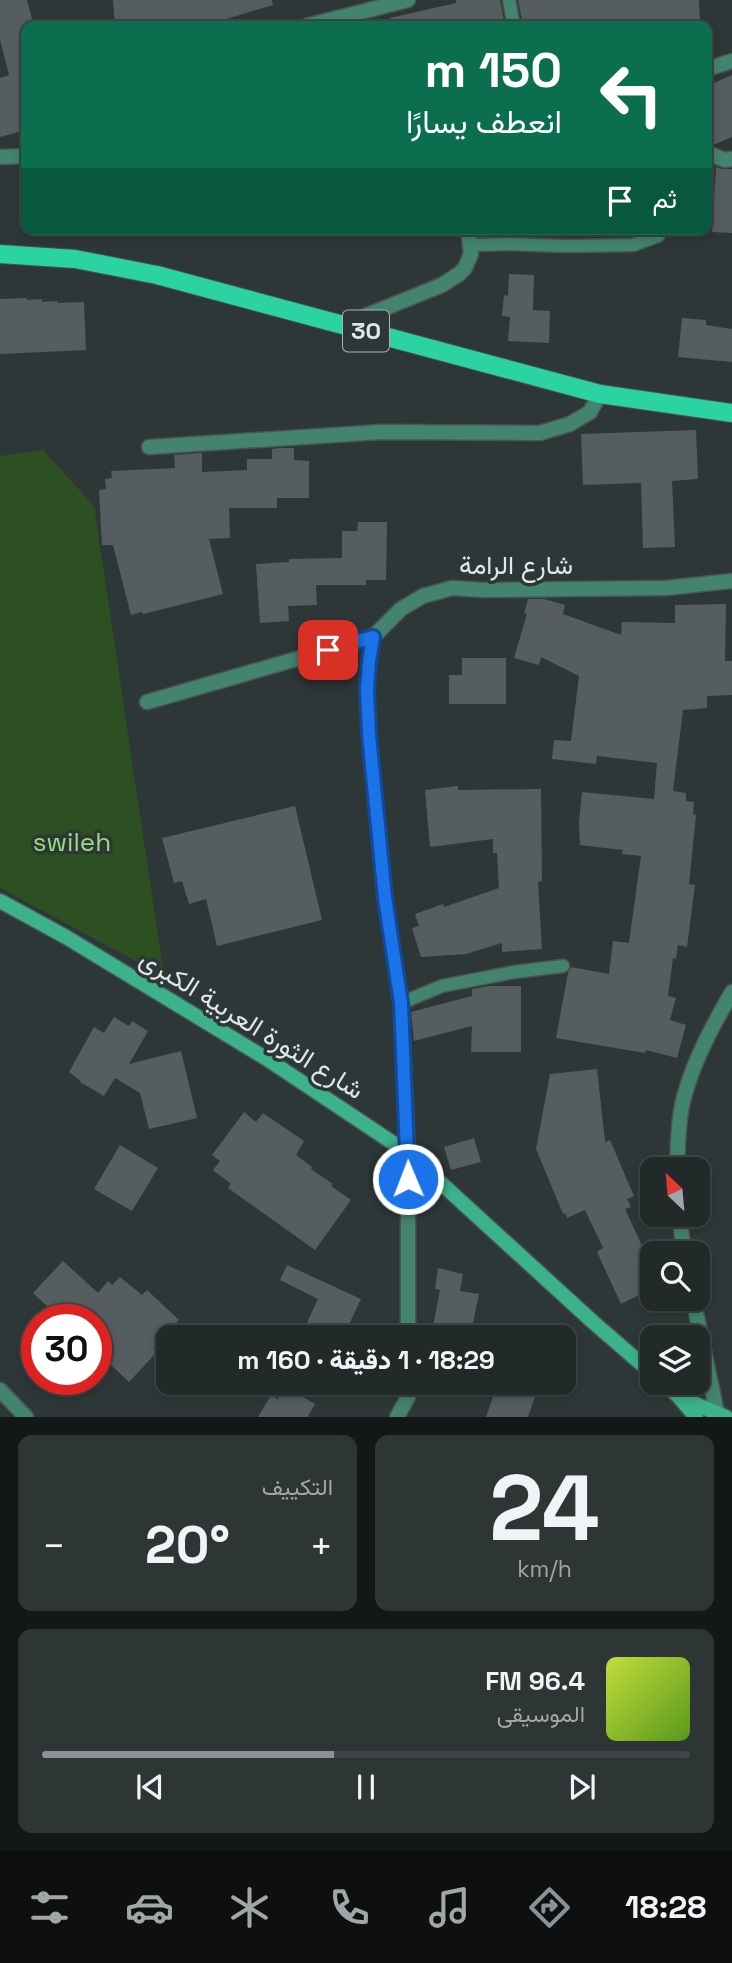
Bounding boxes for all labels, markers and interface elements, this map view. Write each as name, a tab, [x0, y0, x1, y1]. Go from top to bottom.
text: 150 m	[424, 39, 562, 101]
icon: left	[586, 49, 677, 140]
text: انعطف يسارًا	[406, 102, 562, 142]
icon: arrive	[601, 182, 639, 220]
text: ثم	[653, 182, 677, 216]
road number: 30	[343, 310, 389, 352]
street label: شارع الرامة	[459, 548, 573, 583]
pin	[298, 620, 358, 680]
icon: arrive	[309, 631, 347, 669]
park label: swileh	[33, 825, 111, 859]
street label: شارع الثورة العربية الكبرى	[133, 941, 371, 1108]
position arrow	[371, 1142, 445, 1216]
north arrow	[640, 1157, 710, 1227]
map controls	[640, 1157, 710, 1395]
button: search	[640, 1241, 710, 1311]
speed limit sign: 30	[21, 1304, 112, 1395]
button: layers	[640, 1325, 710, 1395]
text: 18:29 · 1 دقيقة · 160 m	[237, 1343, 495, 1377]
text: 24	[489, 1450, 600, 1567]
text: التكييف	[262, 1472, 333, 1502]
text: 20°	[145, 1512, 230, 1578]
text: −	[42, 1522, 66, 1570]
text: +	[309, 1522, 333, 1570]
text: km/h	[517, 1554, 572, 1584]
text: 96.4 FM	[485, 1664, 585, 1698]
text: الموسيقى	[497, 1699, 585, 1729]
icon: previous	[131, 1768, 169, 1806]
icon: pause	[347, 1768, 385, 1806]
icon: next	[563, 1768, 601, 1806]
icon: filters	[25, 1883, 74, 1932]
icon: car	[125, 1883, 174, 1932]
icon: climate	[225, 1883, 274, 1932]
icon: phone	[325, 1883, 374, 1932]
icon: music	[425, 1883, 474, 1932]
icon: directions	[525, 1883, 574, 1932]
text: 18:28	[625, 1887, 707, 1927]

